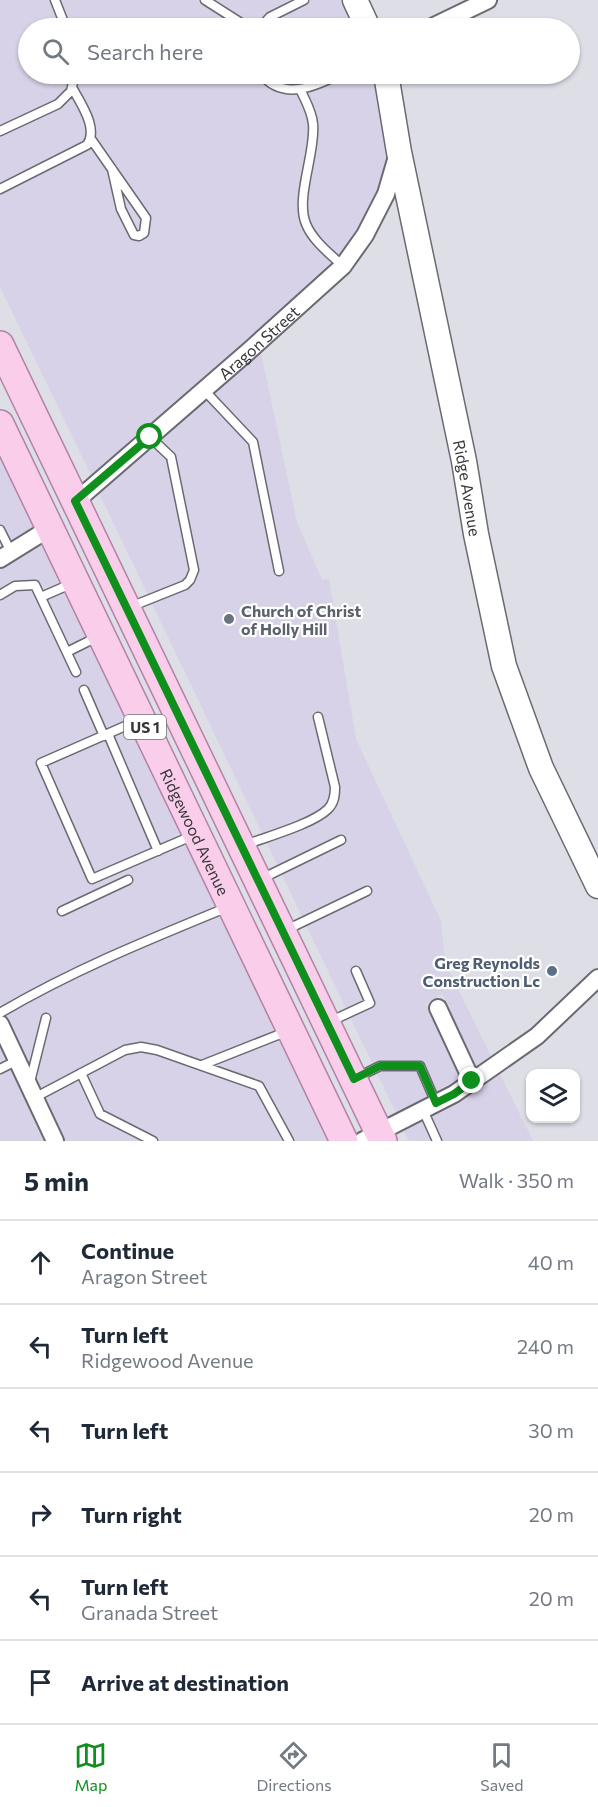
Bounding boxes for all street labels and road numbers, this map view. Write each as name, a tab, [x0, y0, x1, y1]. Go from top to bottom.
street label: Aragon Street	[214, 301, 303, 383]
street label: Ridge Avenue	[450, 438, 486, 537]
road number: US 1	[124, 715, 166, 739]
street label: Ridgewood Avenue	[157, 765, 234, 898]

